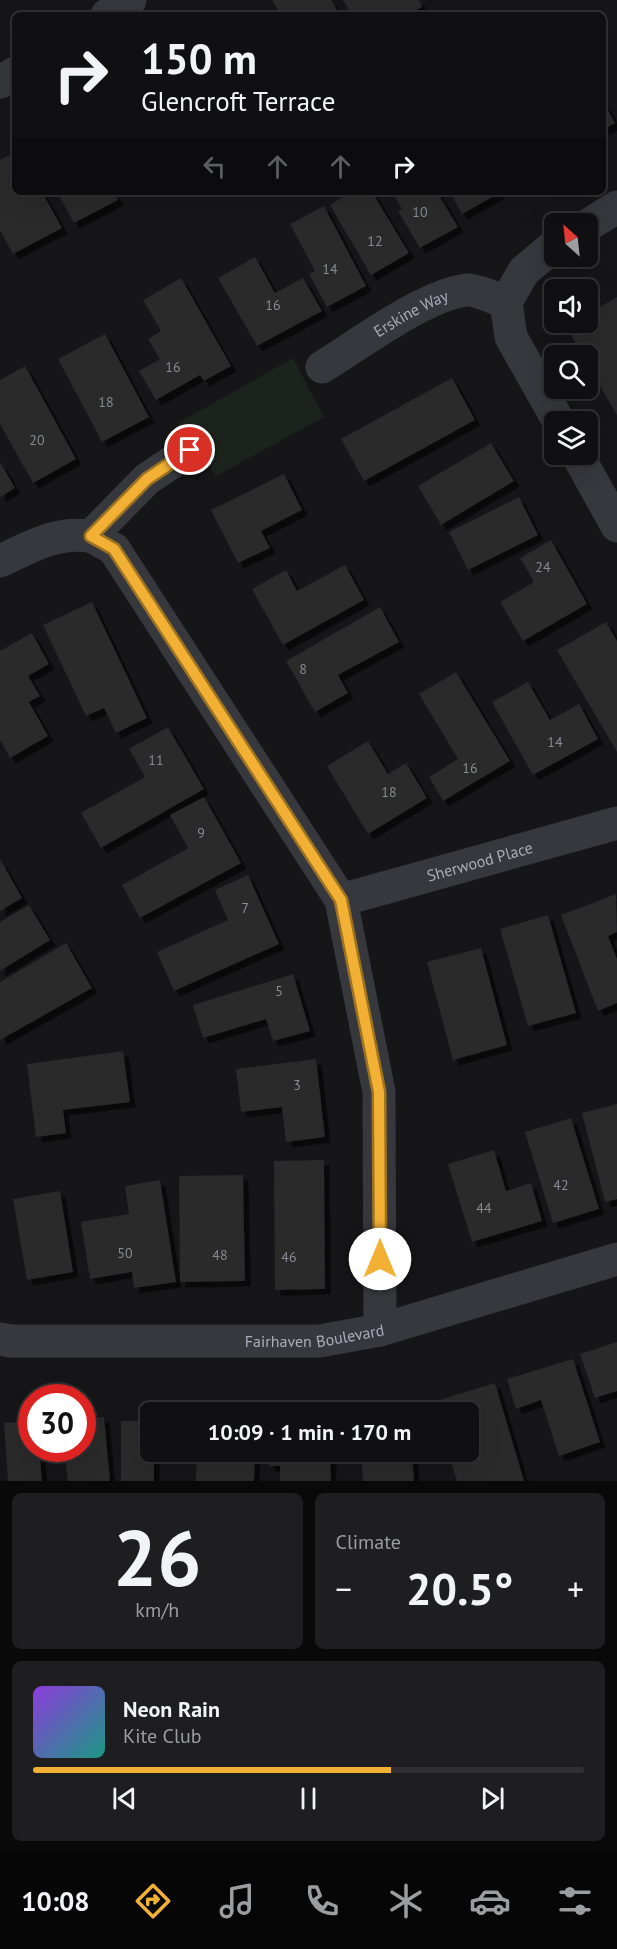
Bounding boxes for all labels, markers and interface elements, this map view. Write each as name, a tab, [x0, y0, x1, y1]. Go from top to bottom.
text: 150 m	[141, 31, 257, 86]
icon: right	[42, 36, 120, 114]
text: Glencroft Terrace	[141, 84, 335, 118]
icon: left	[198, 150, 231, 183]
icon: ahead	[261, 150, 294, 183]
icon: ahead	[324, 150, 357, 183]
icon: right	[387, 150, 420, 183]
house number: 10	[412, 203, 428, 221]
north arrow	[544, 213, 598, 267]
map controls	[544, 213, 598, 465]
house number: 12	[367, 232, 383, 250]
house number: 14	[322, 260, 338, 278]
button: sound	[544, 279, 598, 333]
street label: Erskine Way	[370, 285, 451, 341]
house number: 16	[265, 296, 281, 314]
button: search	[544, 345, 598, 399]
house number: 16	[165, 358, 181, 376]
house number: 18	[98, 393, 114, 411]
button: layers	[544, 411, 598, 465]
pin	[164, 424, 215, 475]
house number: 20	[29, 431, 45, 449]
icon: arrive	[173, 433, 206, 466]
house number: 24	[535, 558, 551, 576]
house number: 8	[299, 660, 307, 678]
house number: 14	[547, 733, 563, 751]
house number: 11	[148, 751, 164, 769]
house number: 16	[462, 759, 478, 777]
house number: 18	[381, 783, 397, 801]
house number: 9	[197, 824, 205, 842]
street label: Sherwood Place	[424, 837, 535, 886]
house number: 7	[241, 899, 249, 917]
house number: 5	[275, 982, 283, 1000]
house number: 3	[293, 1076, 301, 1094]
house number: 42	[553, 1176, 569, 1194]
house number: 44	[476, 1199, 492, 1217]
position arrow	[348, 1227, 412, 1291]
house number: 50	[117, 1244, 133, 1262]
house number: 48	[212, 1246, 228, 1264]
house number: 46	[281, 1248, 297, 1266]
street label: Fairhaven Boulevard	[245, 1319, 386, 1352]
speed limit sign: 30	[18, 1384, 96, 1462]
text: 10:09 · 1 min · 170 m	[208, 1418, 411, 1446]
text: 26	[113, 1507, 201, 1608]
text: Climate	[336, 1529, 401, 1555]
text: 20.5°	[406, 1559, 513, 1617]
text: −	[336, 1567, 352, 1610]
text: +	[567, 1567, 584, 1610]
text: km/h	[135, 1597, 179, 1623]
text: Neon Rain	[123, 1695, 220, 1723]
text: Kite Club	[123, 1723, 201, 1749]
icon: previous	[108, 1782, 141, 1815]
icon: pause	[292, 1782, 325, 1815]
icon: next	[476, 1782, 509, 1815]
icon: directions	[132, 1880, 174, 1922]
icon: music	[216, 1880, 258, 1922]
icon: phone	[301, 1880, 343, 1922]
icon: climate	[385, 1880, 427, 1922]
icon: car	[469, 1880, 511, 1922]
icon: filters	[554, 1880, 596, 1922]
text: 10:08	[21, 1884, 90, 1918]

